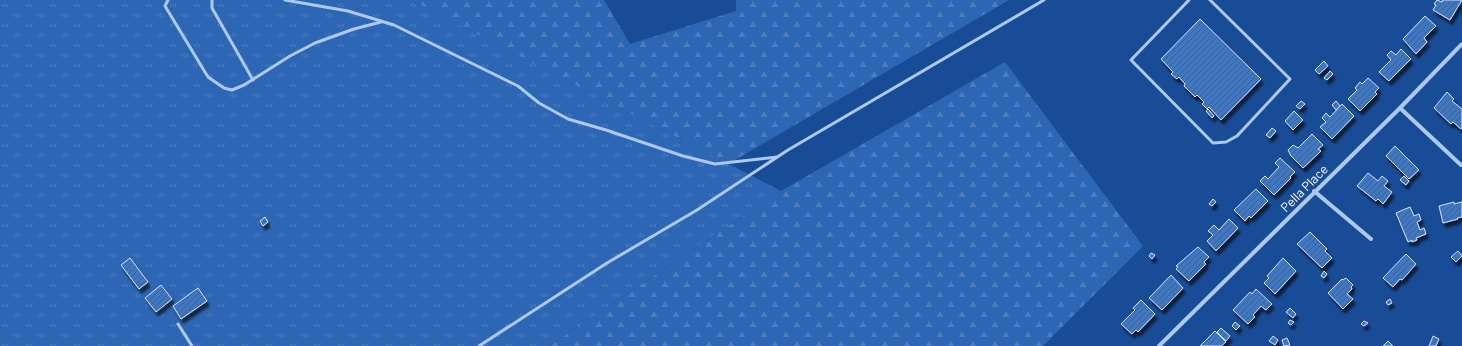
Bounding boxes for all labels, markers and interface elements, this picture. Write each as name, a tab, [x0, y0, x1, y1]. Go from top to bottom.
street label: Pella Place	[1277, 161, 1331, 215]

